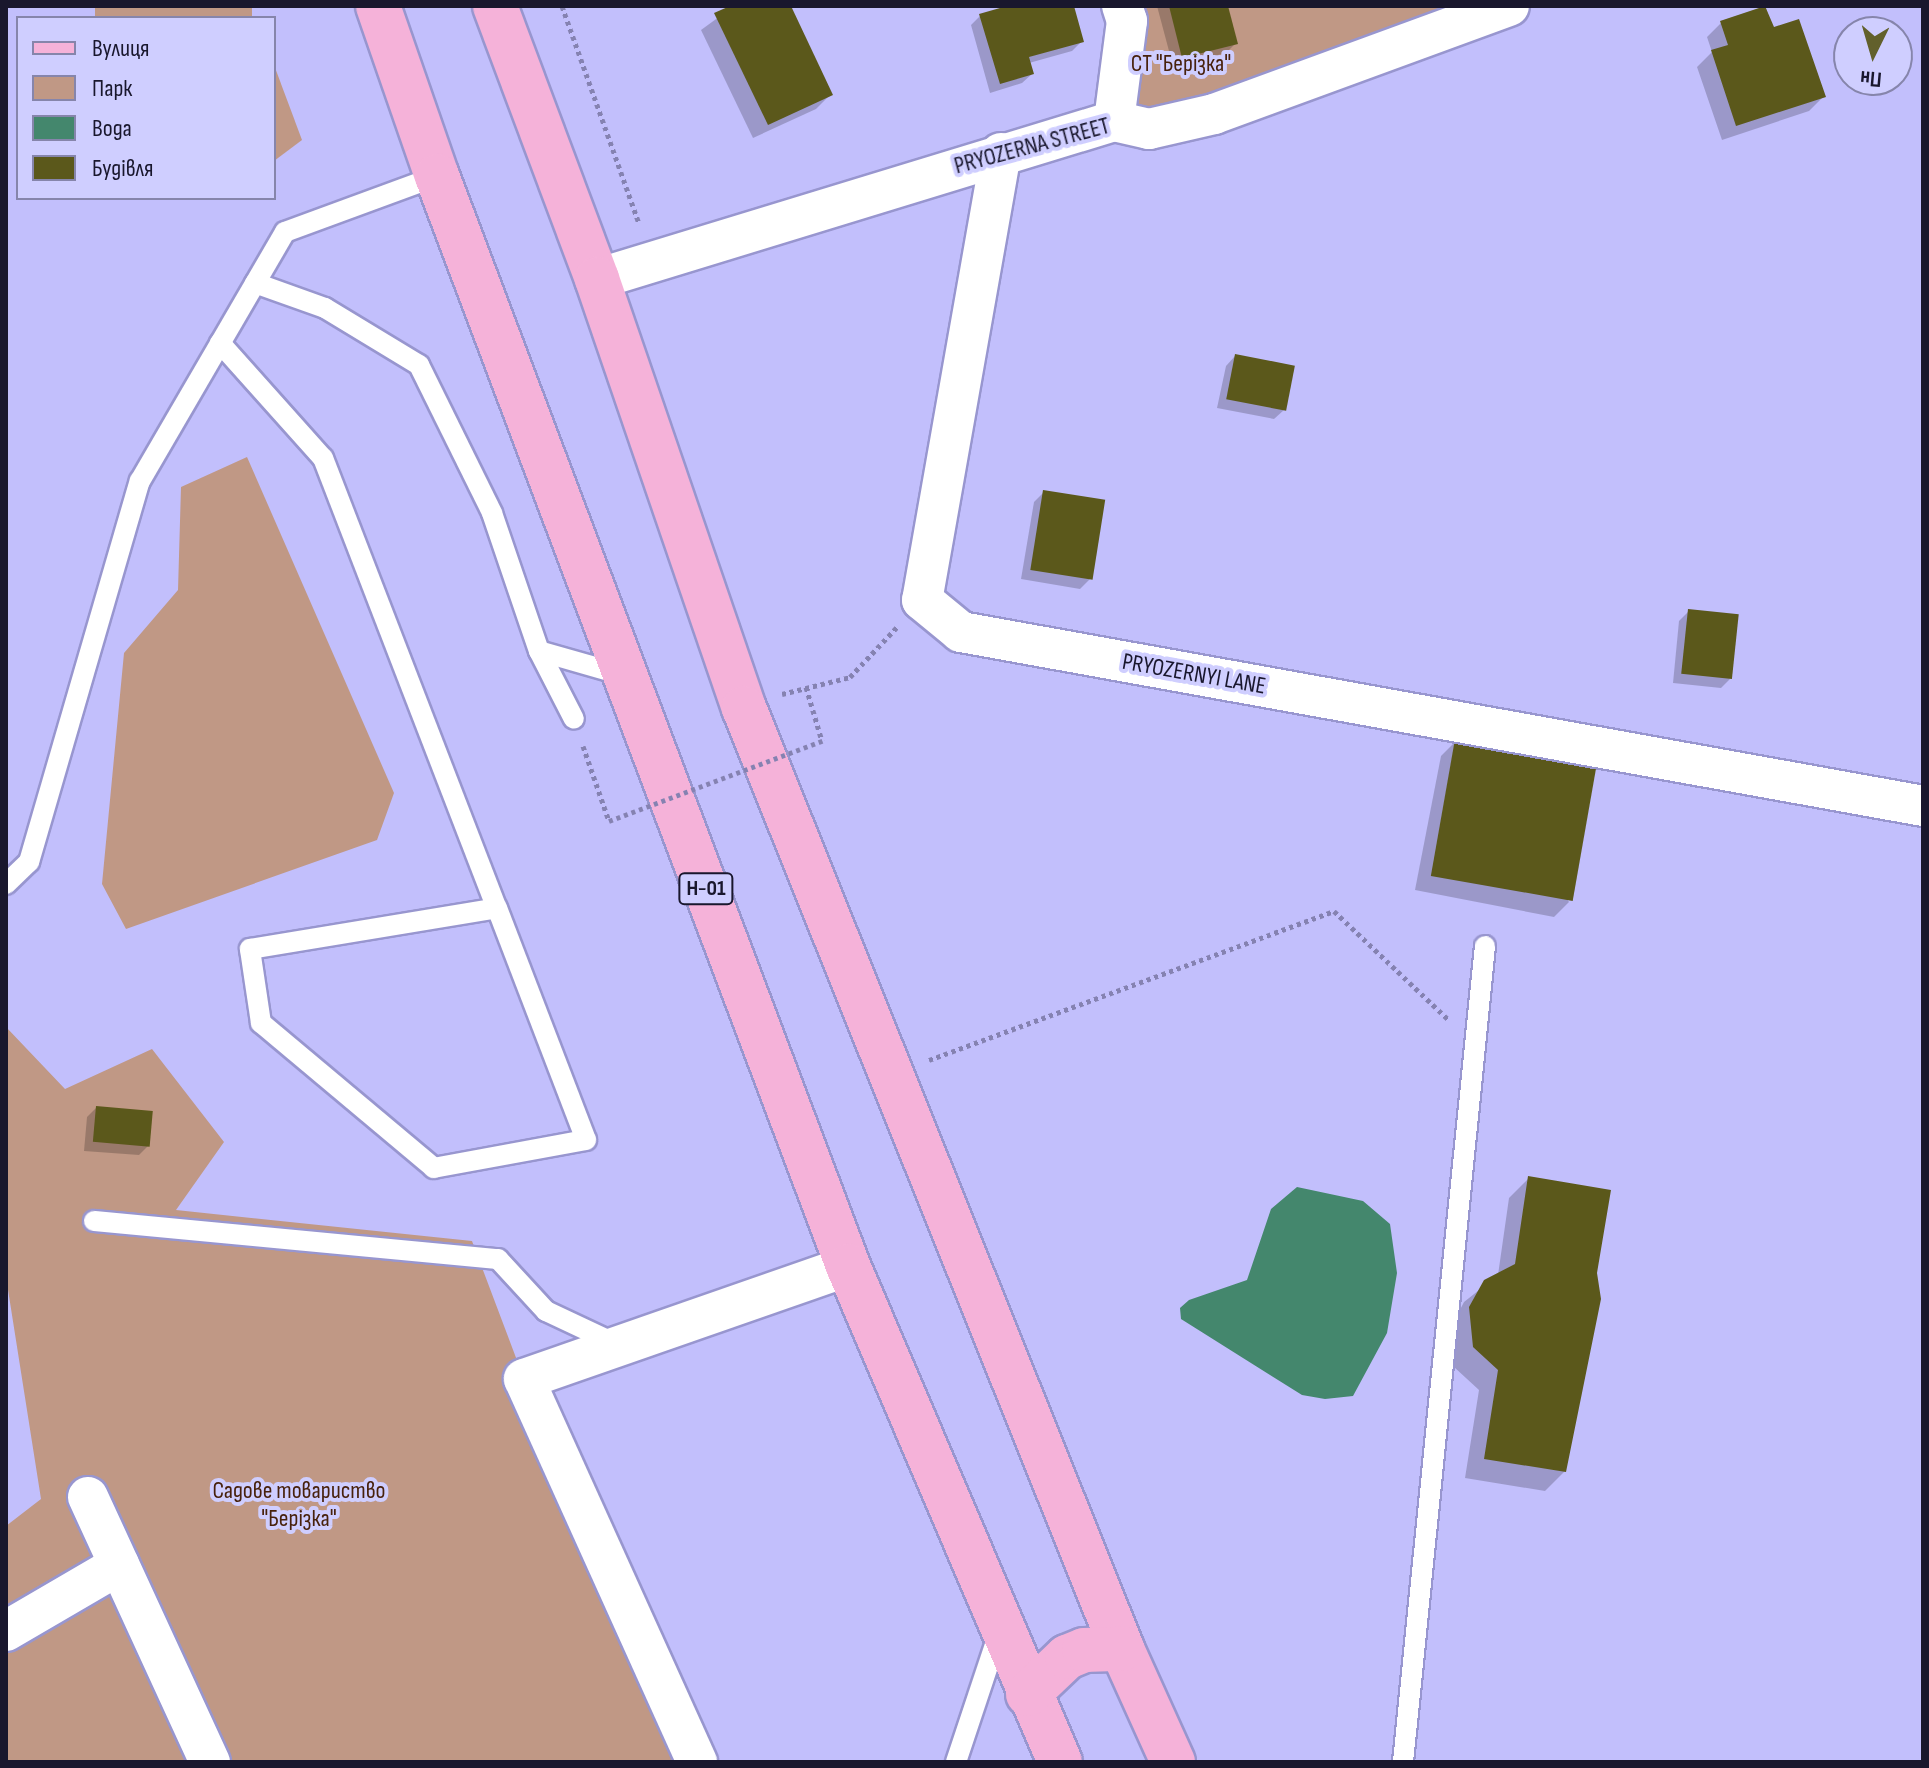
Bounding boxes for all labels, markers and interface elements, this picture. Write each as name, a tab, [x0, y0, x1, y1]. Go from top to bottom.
legend	[16, 16, 276, 200]
north arrow	[1833, 16, 1913, 96]
text: Вулиця	[92, 34, 150, 63]
park label: СТ "Берізка"	[1131, 50, 1231, 78]
text: Пн	[1859, 64, 1883, 93]
text: Парк	[92, 74, 132, 103]
street label: PRYOZERNA STREET	[951, 111, 1113, 181]
text: Вода	[92, 114, 132, 143]
text: Будівля	[92, 154, 153, 183]
street label: PRYOZERNYI LANE	[1120, 647, 1268, 701]
road number: Н-01	[678, 871, 734, 907]
park label: Садове товариство "Берізка"	[212, 1477, 386, 1533]

